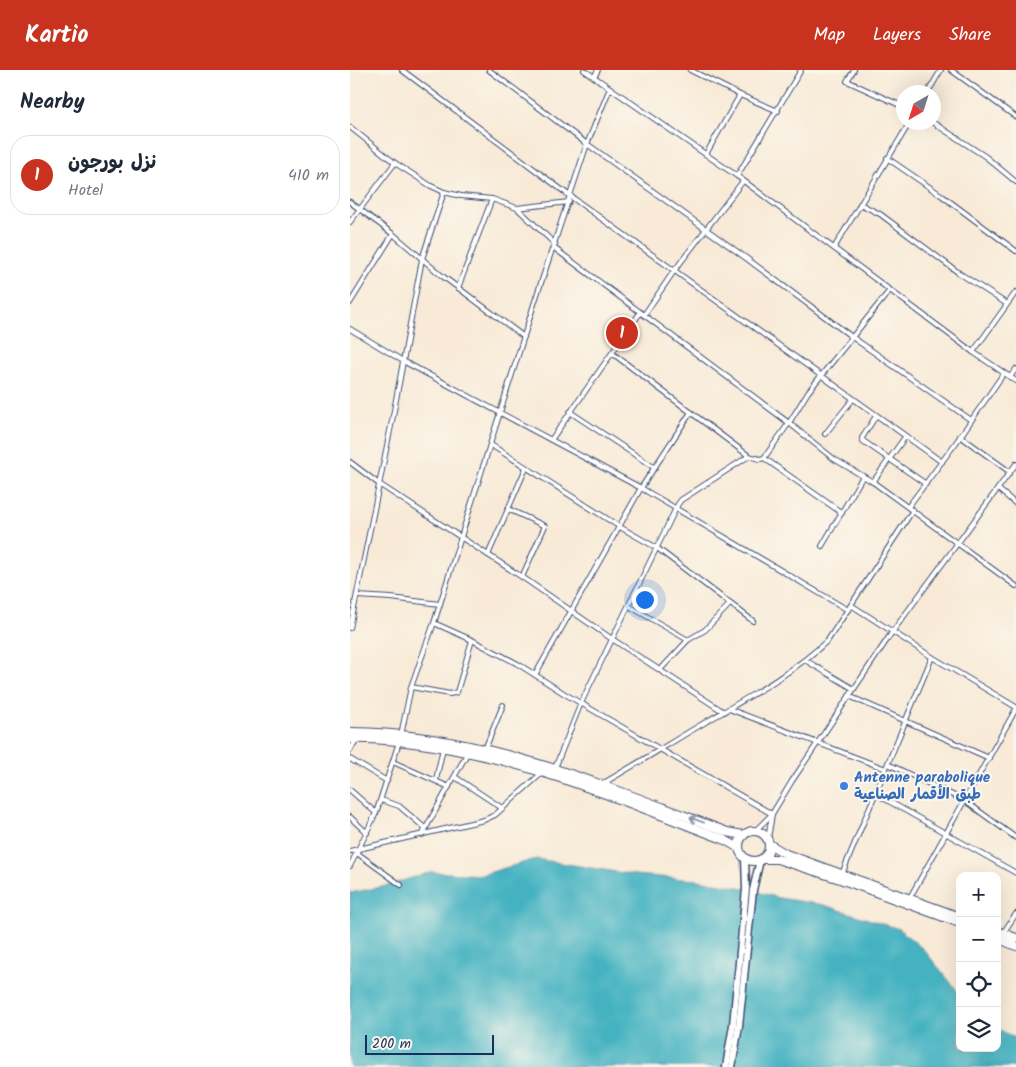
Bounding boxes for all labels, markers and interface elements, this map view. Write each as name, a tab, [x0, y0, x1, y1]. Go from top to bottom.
text: Kartio	[25, 16, 88, 55]
text: Map	[814, 21, 845, 50]
text: Layers	[873, 21, 921, 50]
text: Share	[949, 21, 991, 50]
north arrow	[896, 85, 941, 130]
text: Nearby	[20, 86, 85, 119]
text: نزل بورجون	[68, 148, 156, 178]
text: 1	[35, 163, 39, 188]
text: 410 m	[288, 163, 329, 188]
text: Hotel	[68, 178, 103, 203]
pin: 1	[606, 314, 638, 352]
your location	[632, 587, 658, 613]
place label: Antenne parabolique طبق الأقمار الصناعية	[854, 766, 991, 807]
marker: Antenne parabolique طبق الأقمار الصناعية	[838, 780, 850, 792]
one-way arrow	[690, 815, 705, 824]
map controls	[956, 872, 1001, 1052]
button: +	[956, 872, 1001, 917]
button: −	[956, 917, 1001, 962]
button: locate	[956, 962, 1001, 1007]
button: layers	[956, 1007, 1001, 1052]
scale bar	[365, 1032, 494, 1055]
text: 200 m	[372, 1033, 411, 1055]

